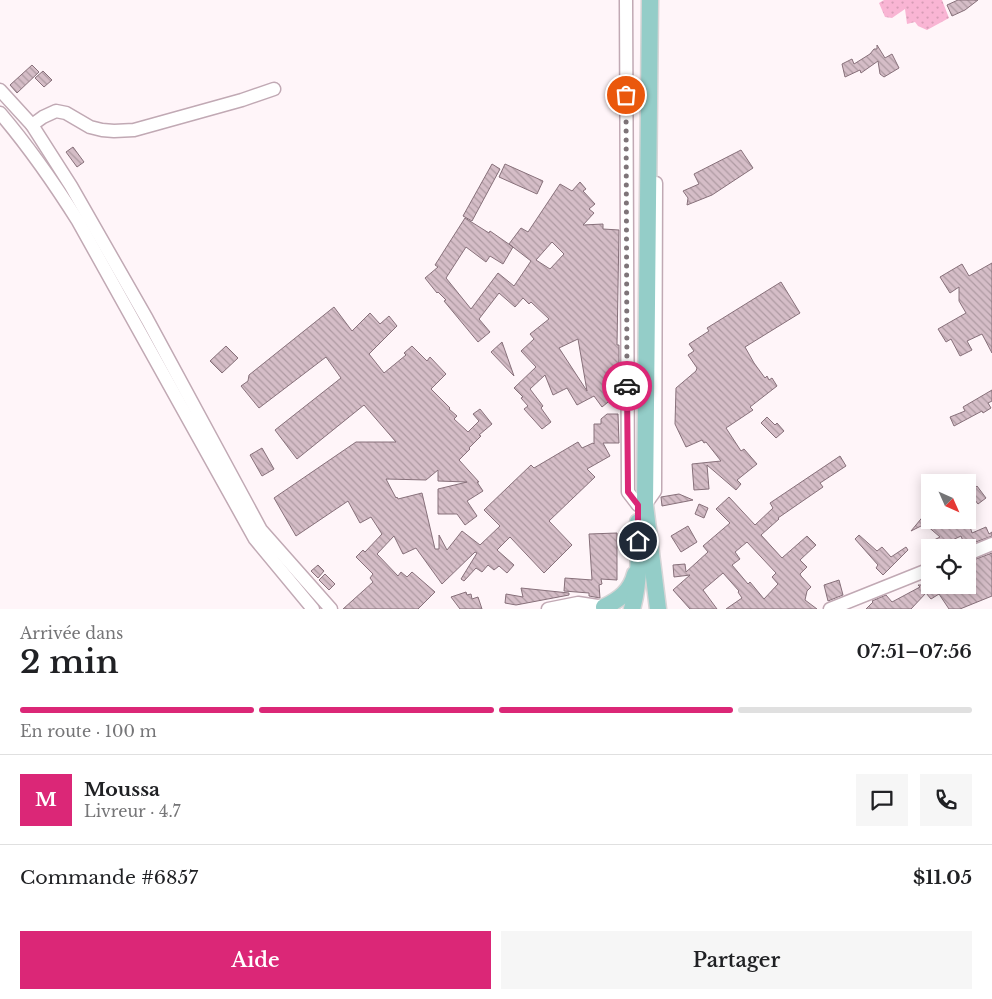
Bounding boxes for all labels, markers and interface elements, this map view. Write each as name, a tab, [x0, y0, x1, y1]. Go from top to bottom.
pin	[605, 74, 647, 116]
icon: bag	[612, 81, 640, 109]
courier	[602, 361, 652, 411]
icon: car	[613, 372, 641, 400]
north arrow	[921, 474, 976, 529]
map controls	[921, 474, 976, 594]
pin	[617, 520, 659, 562]
icon: home	[624, 527, 652, 555]
button: locate	[921, 539, 976, 594]
text: Arrivée dans	[20, 623, 123, 643]
text: 07:51–07:56	[856, 640, 972, 663]
text: 2 min	[20, 642, 119, 682]
text: En route · 100 m	[20, 721, 157, 741]
button: chat	[856, 774, 908, 826]
button: phone	[920, 774, 972, 826]
text: Moussa	[84, 778, 160, 801]
text: M	[35, 788, 57, 811]
text: Livreur · 4.7	[84, 801, 181, 821]
text: Commande #6857	[20, 866, 198, 889]
text: $11.05	[913, 866, 972, 889]
button: Aide	[20, 931, 491, 989]
button: Partager	[501, 931, 972, 989]

